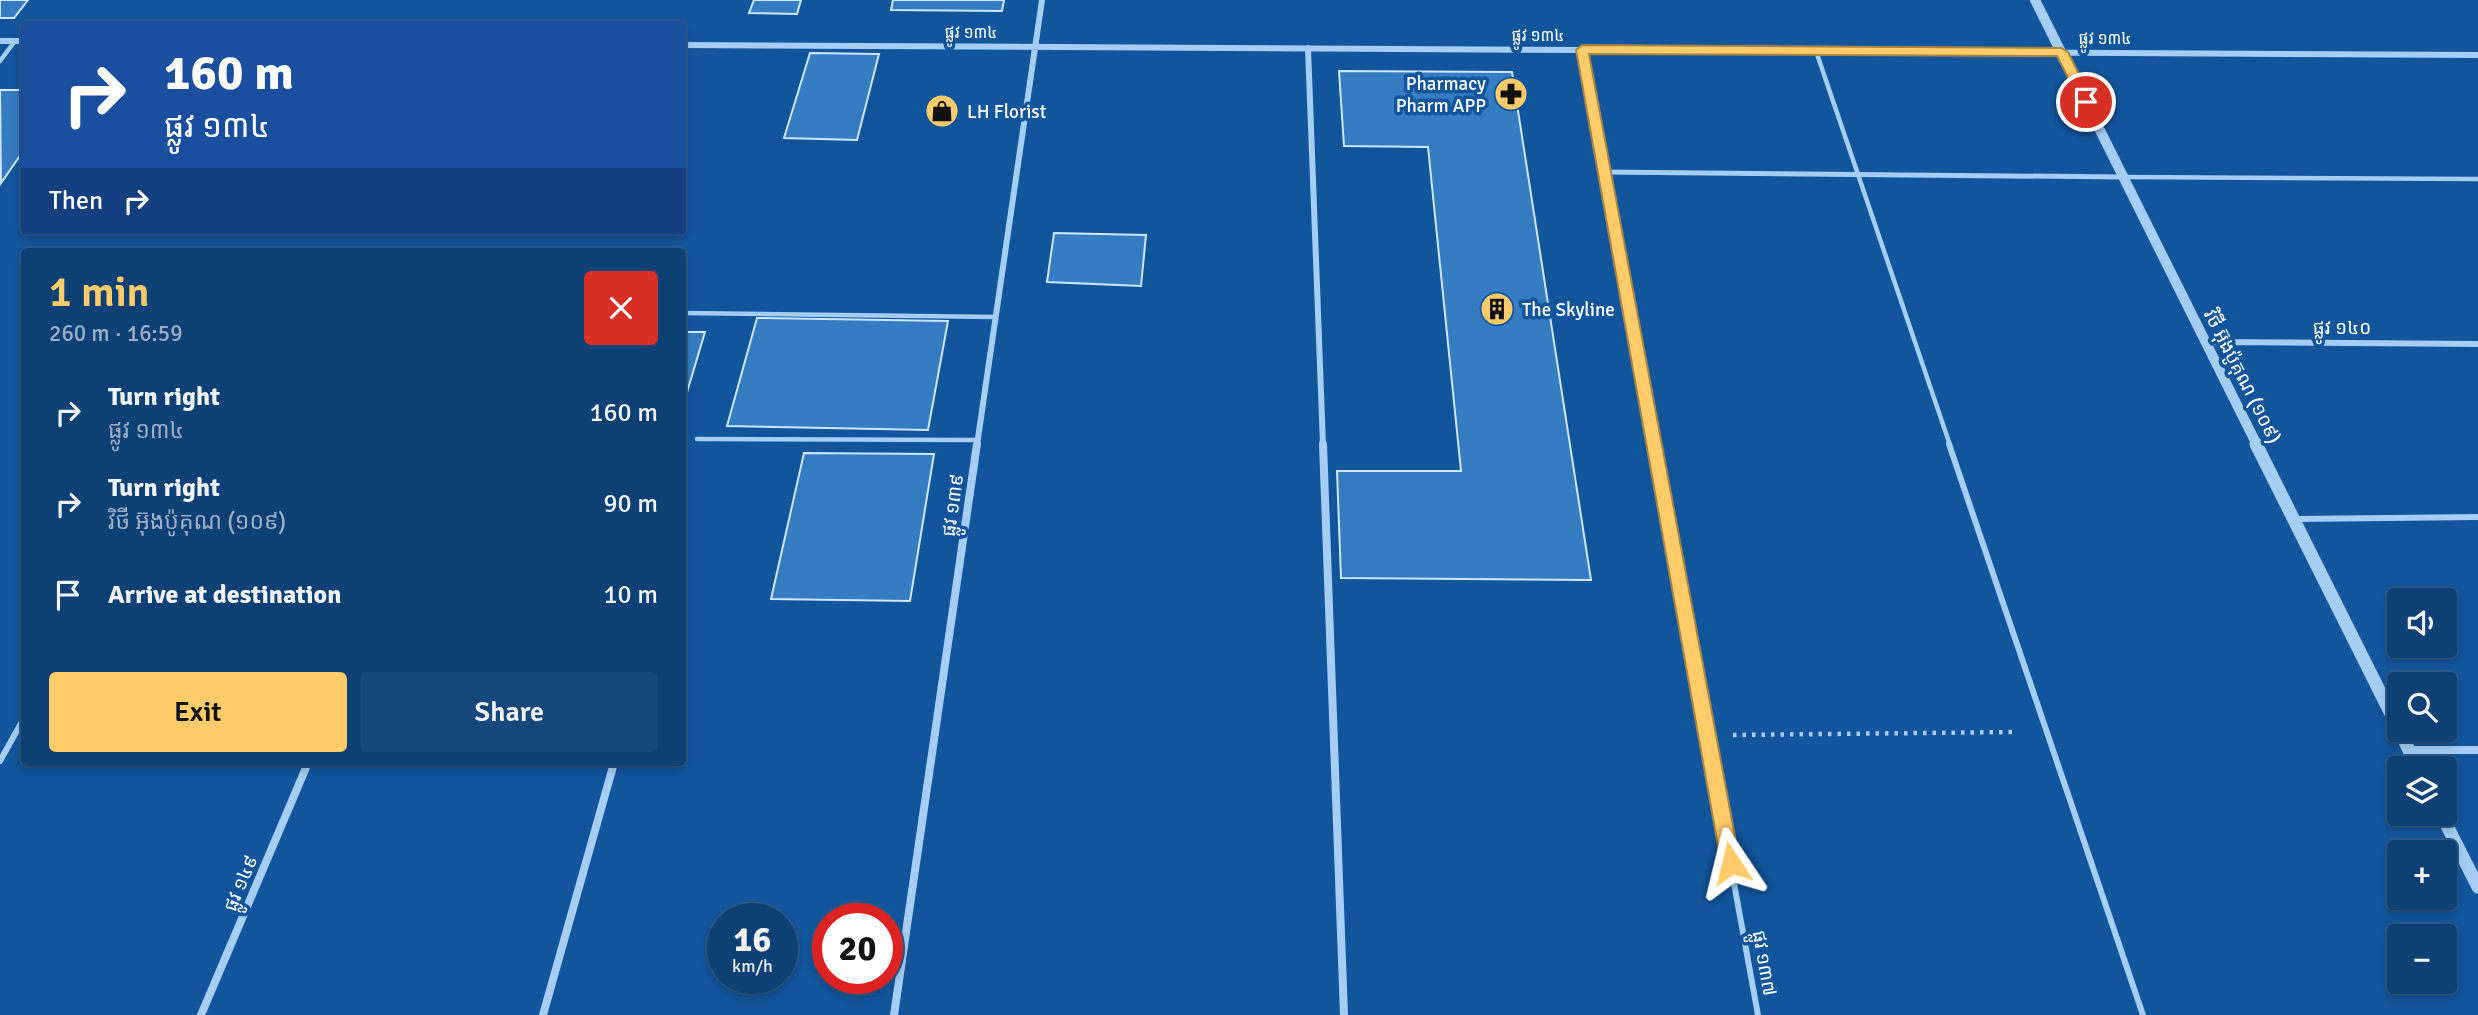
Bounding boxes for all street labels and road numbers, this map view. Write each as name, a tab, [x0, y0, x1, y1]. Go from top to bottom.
street label: ផ្លូវ ១៣៤	[945, 23, 998, 47]
street label: ផ្លូវ ១៣៤	[1512, 26, 1565, 50]
street label: ផ្លូវ ១៣៤	[2079, 29, 2132, 53]
street label: វិថី អ៊ុងប៉ូគុណ (១០៩)	[2197, 305, 2286, 448]
street label: ផ្លូវ ១៤០	[2313, 316, 2371, 345]
street label: ផ្លូវ ១៣៩	[937, 472, 974, 539]
street label: ផ្លូវ ១៤៩	[218, 852, 268, 917]
street label: ផ្លូវ ១៣៧	[1742, 929, 1782, 998]

